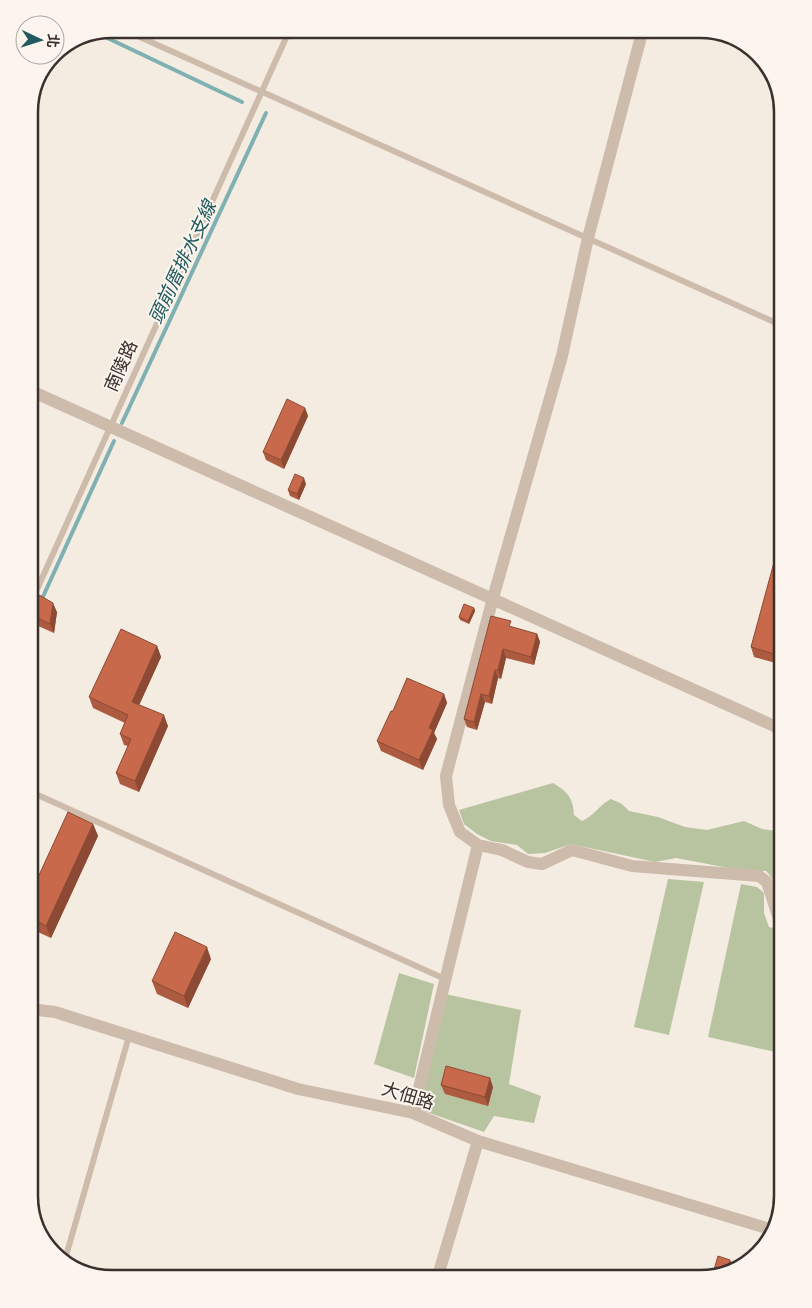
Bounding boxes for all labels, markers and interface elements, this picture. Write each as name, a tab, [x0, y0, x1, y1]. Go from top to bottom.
north arrow	[15, 15, 65, 65]
text: 北	[43, 33, 63, 49]
water label: 頭前厝排水支線	[142, 194, 224, 328]
street label: 南陵路	[98, 336, 144, 396]
street label: 大佃路	[378, 1076, 438, 1116]

